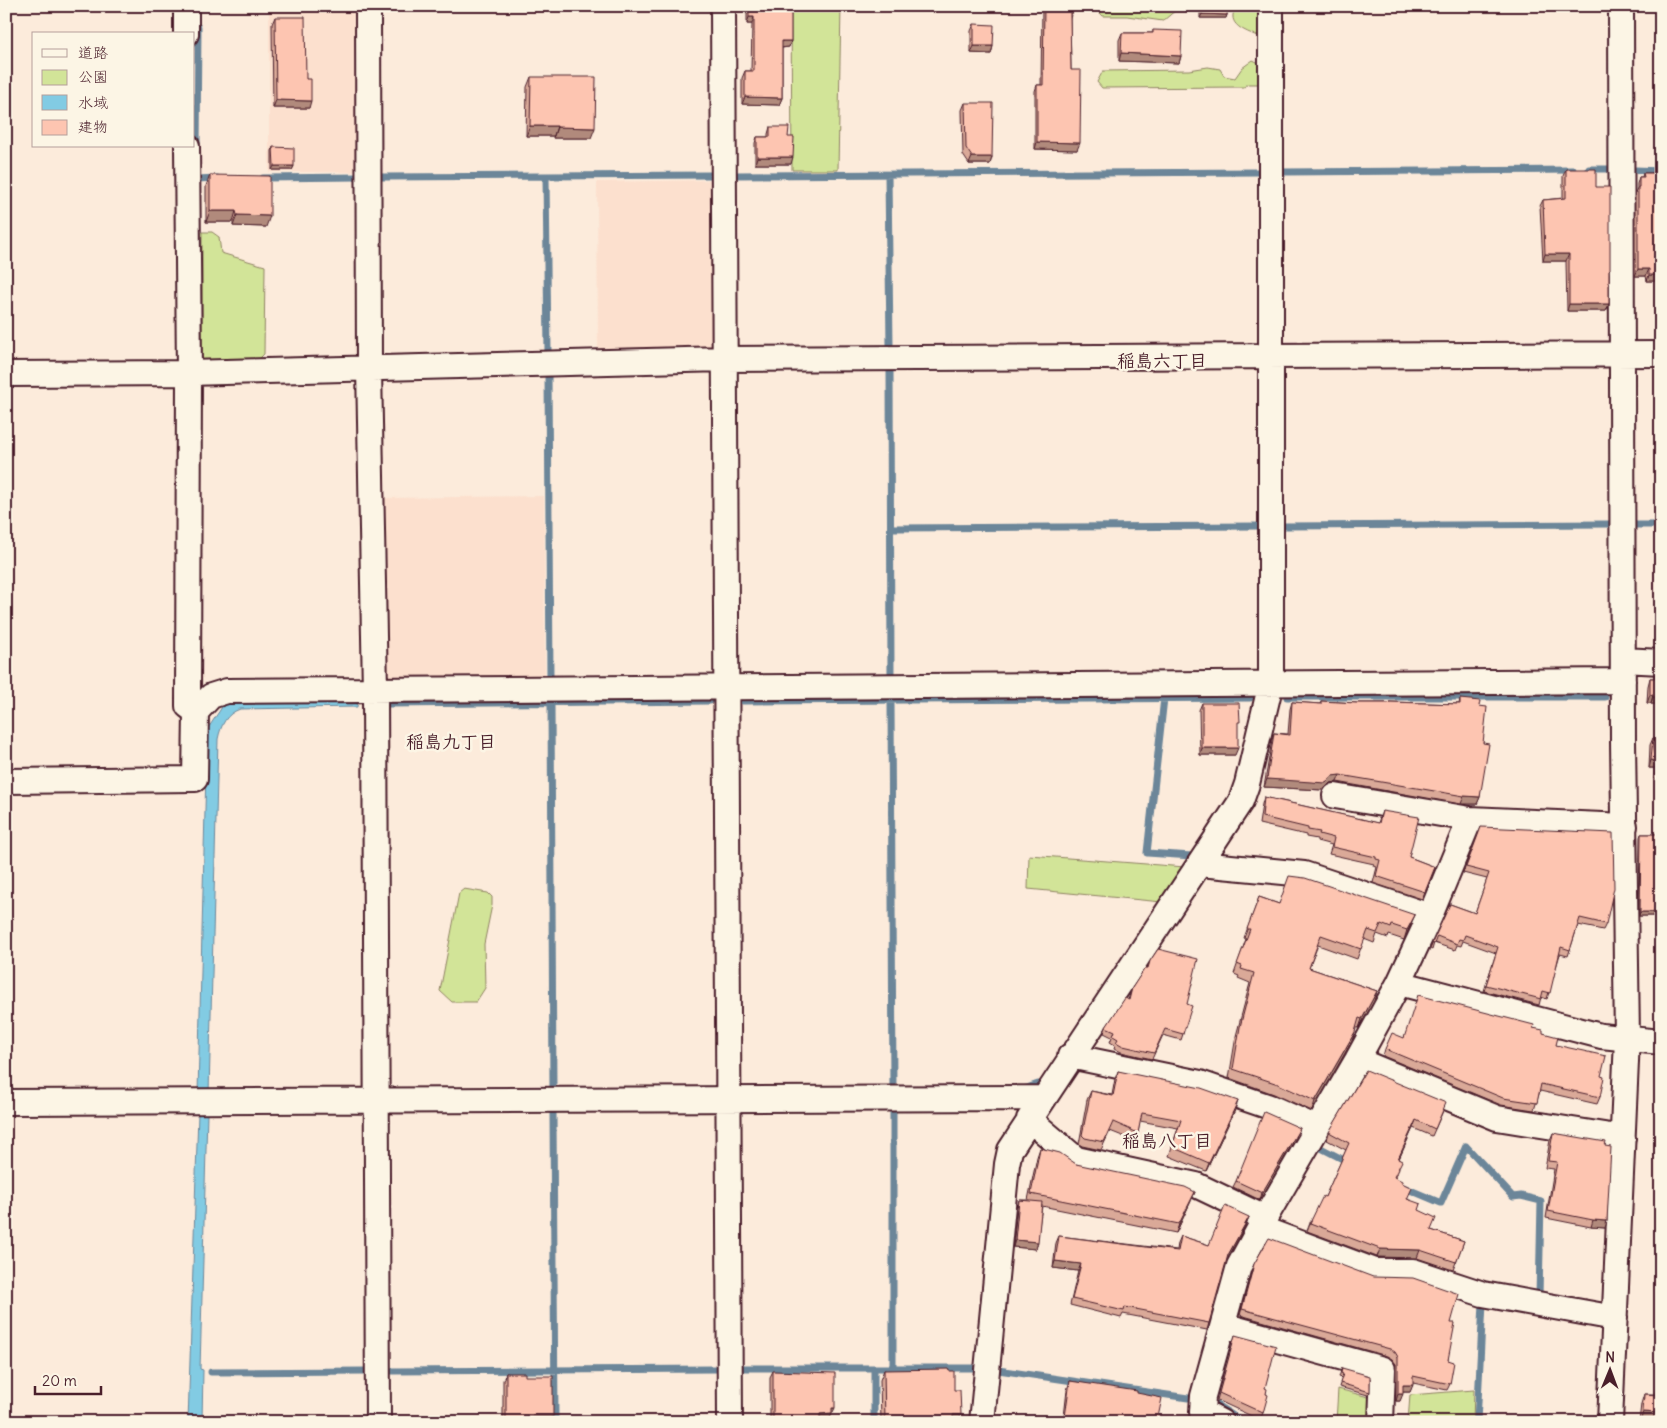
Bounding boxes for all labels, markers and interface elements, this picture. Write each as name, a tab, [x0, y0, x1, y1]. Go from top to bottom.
legend	[32, 32, 195, 148]
text: 道路	[78, 43, 108, 62]
text: 公園	[78, 67, 108, 86]
text: 水域	[78, 93, 108, 112]
text: 建物	[78, 117, 108, 136]
district label: 稲島六丁目	[1117, 349, 1207, 372]
district label: 稲島九丁目	[406, 730, 496, 753]
district label: 稲島八丁目	[1122, 1129, 1212, 1152]
north arrow	[1584, 1346, 1634, 1396]
text: N	[1605, 1348, 1615, 1366]
scale bar	[35, 1363, 101, 1395]
text: 20 m	[42, 1371, 77, 1390]

